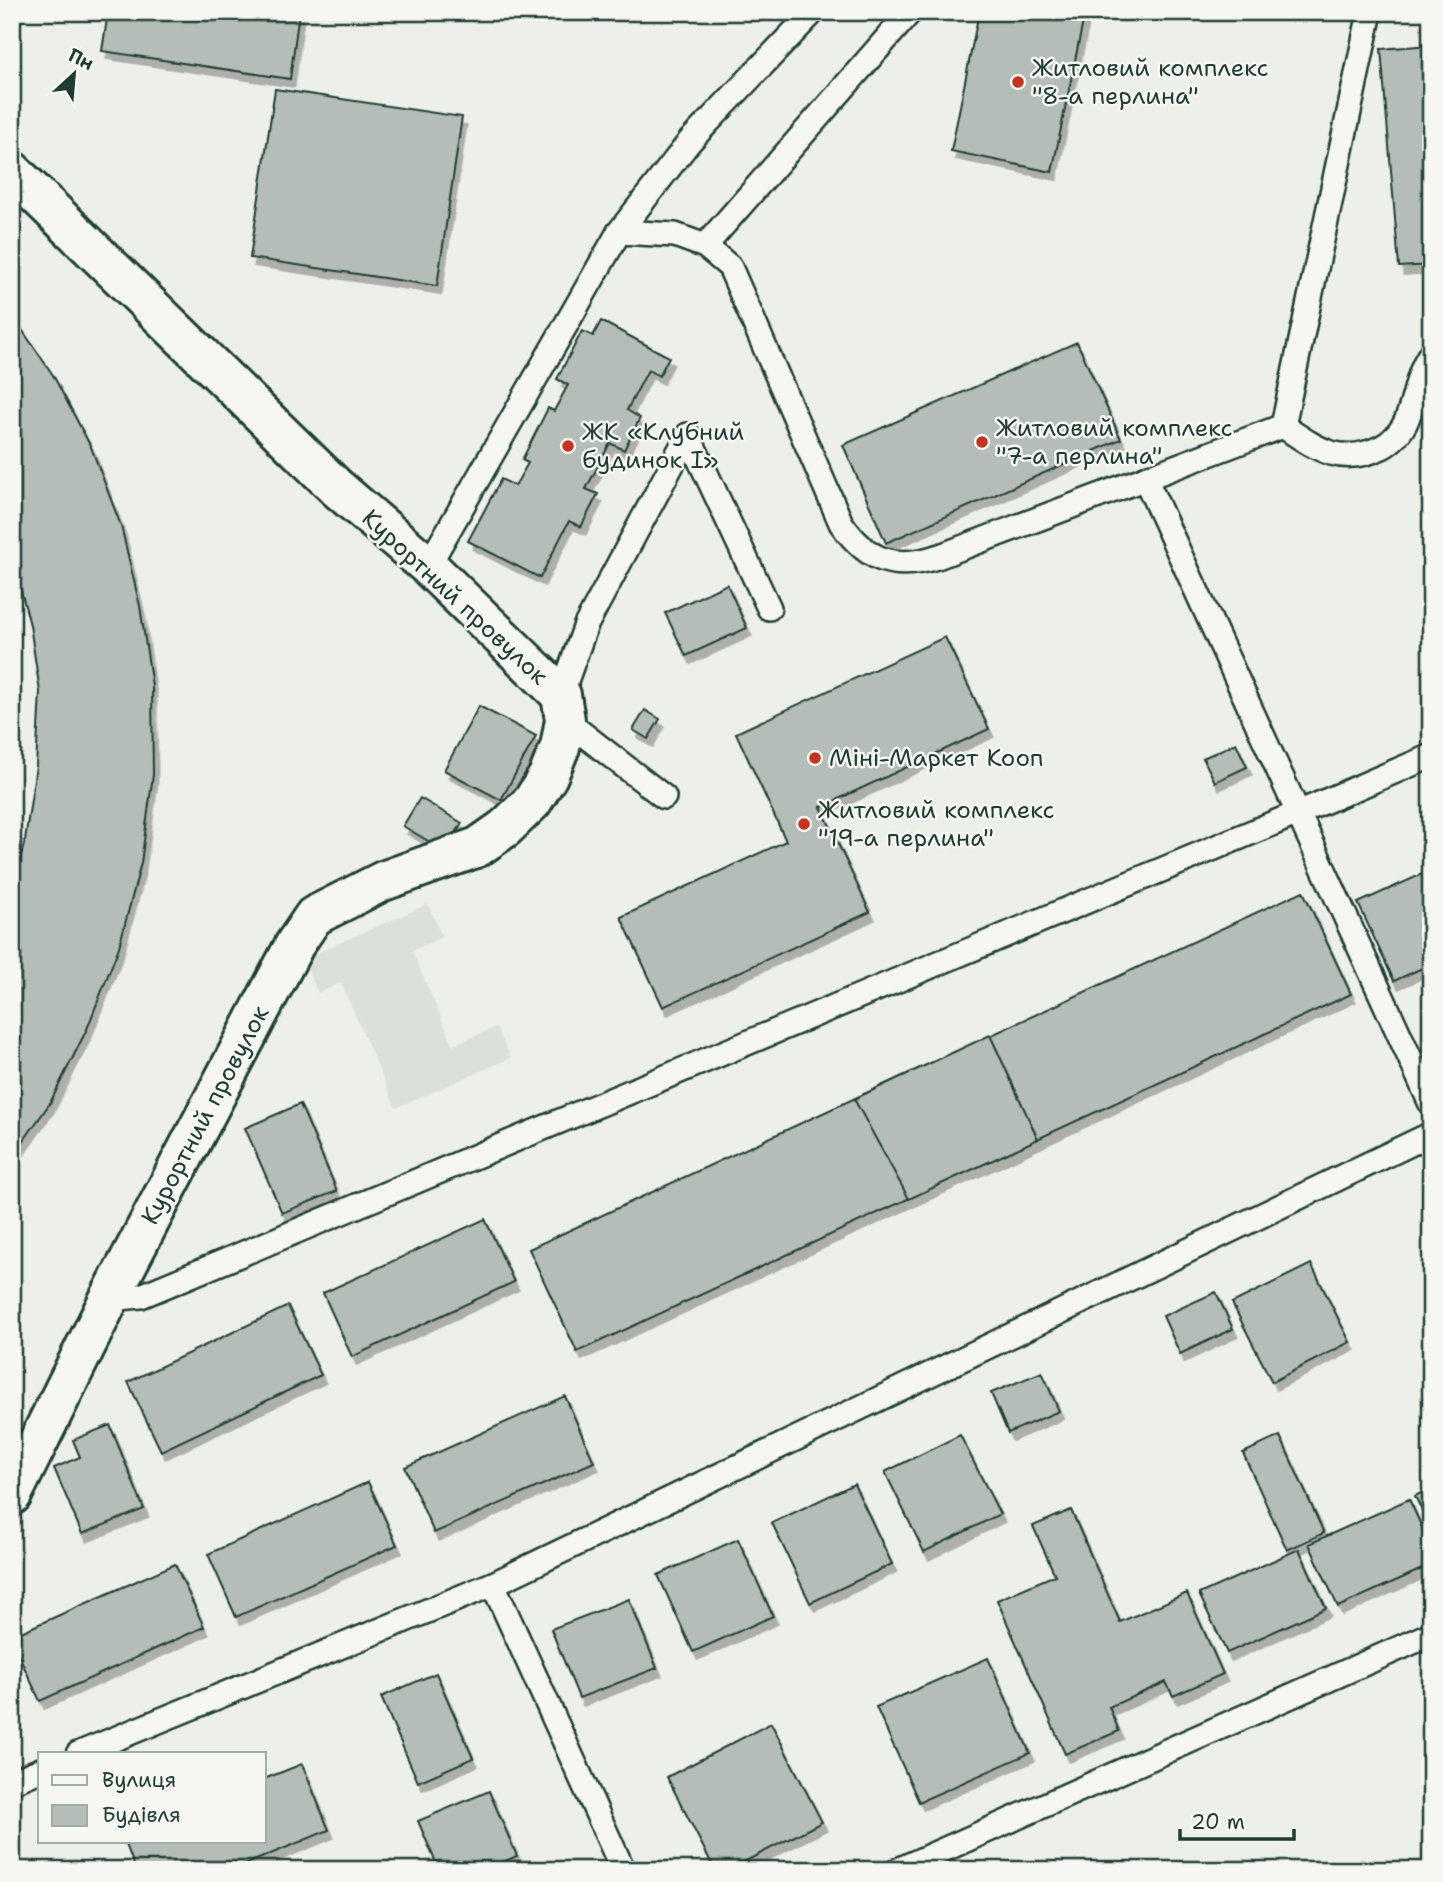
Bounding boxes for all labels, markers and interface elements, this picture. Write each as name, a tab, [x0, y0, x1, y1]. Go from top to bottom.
north arrow	[38, 38, 108, 108]
text: Пн	[64, 42, 98, 76]
place label: Житловий комплекс "8-а перлина"	[1032, 52, 1269, 112]
marker: Житловий комплекс "8-а перлина"	[1010, 74, 1026, 90]
place label: Житловий комплекс "7-а перлина"	[996, 412, 1233, 472]
place label: ЖК «Клубний будинок I»	[582, 416, 744, 476]
marker: Житловий комплекс "7-а перлина"	[974, 434, 990, 450]
marker: ЖК «Клубний будинок I»	[560, 438, 576, 454]
street label: Курортний провулок	[355, 502, 555, 692]
place label: Міні-Маркет Кооп	[829, 742, 1044, 774]
marker: Міні-Маркет Кооп	[807, 750, 823, 766]
place label: Житловий комплекс "19-а перлина"	[818, 794, 1055, 854]
marker: Житловий комплекс "19-а перлина"	[796, 816, 812, 832]
street label: Курортний провулок	[134, 1000, 276, 1230]
legend	[38, 1752, 266, 1843]
text: Вулиця	[102, 1766, 176, 1794]
scale bar	[1180, 1798, 1294, 1842]
text: Будівля	[102, 1801, 181, 1829]
text: 20 m	[1191, 1808, 1245, 1836]

